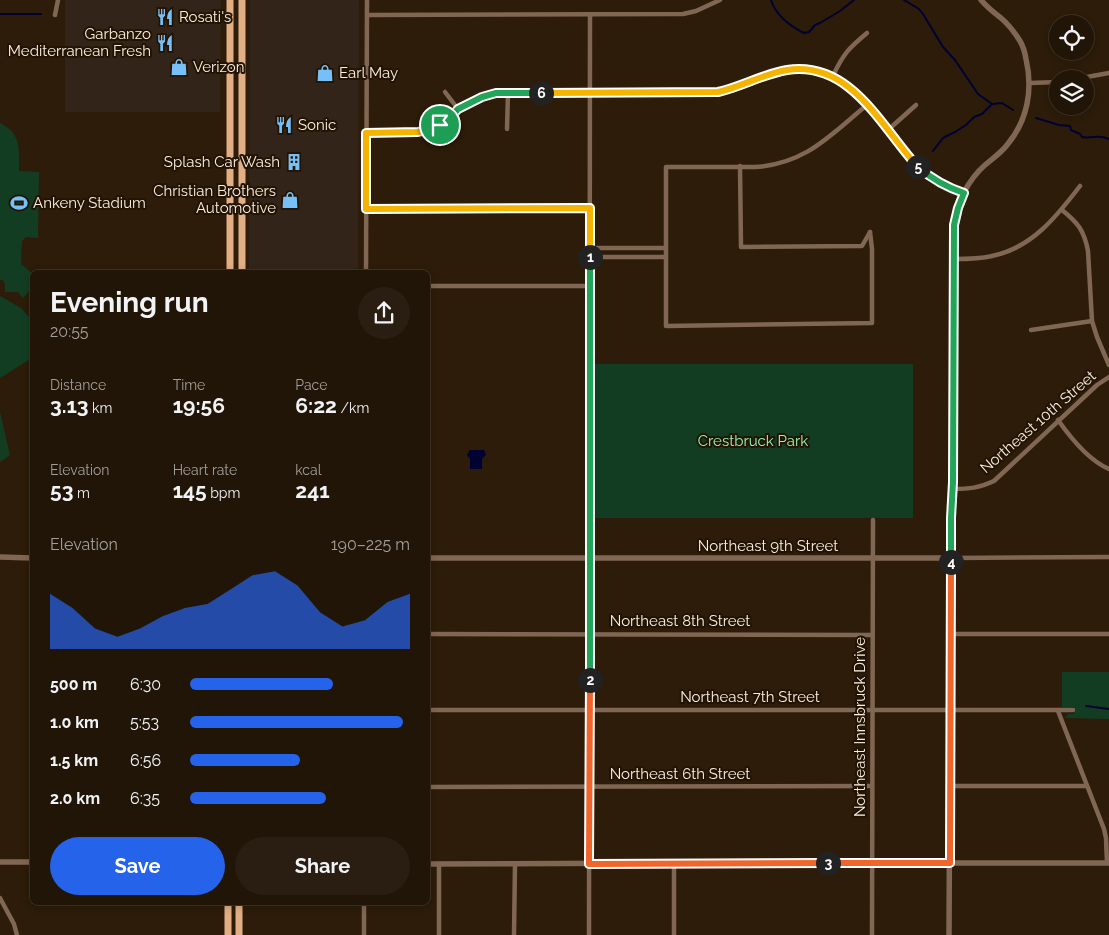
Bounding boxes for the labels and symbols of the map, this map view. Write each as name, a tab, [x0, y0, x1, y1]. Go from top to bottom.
restaurant icon: Rosati's	[155, 7, 175, 27]
place label: Rosati's	[179, 8, 231, 26]
place label: Garbanzo Mediterranean Fresh	[8, 25, 151, 60]
restaurant icon: Garbanzo Mediterranean Fresh	[155, 33, 175, 53]
shop icon: Verizon	[169, 57, 189, 77]
place label: Verizon	[193, 58, 244, 76]
shop icon: Earl May	[315, 63, 335, 83]
place label: Earl May	[339, 64, 398, 82]
pin: 6	[528, 80, 554, 106]
pin	[419, 104, 461, 146]
restaurant icon: Sonic	[274, 115, 294, 135]
place label: Sonic	[298, 116, 336, 134]
building icon: Splash Car Wash	[284, 152, 304, 172]
place label: Splash Car Wash	[164, 153, 280, 171]
pin: 5	[906, 154, 930, 180]
place label: Christian Brothers Automotive	[153, 182, 276, 217]
shop icon: Christian Brothers Automotive	[280, 190, 300, 210]
sports icon: Ankeny Stadium	[9, 193, 29, 213]
place label: Ankeny Stadium	[33, 194, 146, 212]
pin: 1	[578, 244, 602, 270]
street label: Northeast 10th Street	[977, 367, 1099, 477]
park label: Crestbruck Park	[698, 432, 808, 450]
street label: Northeast 9th Street	[698, 537, 838, 555]
pin: 4	[938, 550, 964, 574]
street label: Northeast 8th Street	[610, 612, 750, 630]
street label: Northeast Innsbruck Drive	[851, 637, 869, 817]
pin: 2	[578, 668, 602, 692]
street label: Northeast 7th Street	[680, 688, 820, 706]
street label: Northeast 6th Street	[610, 765, 750, 783]
pin: 3	[816, 850, 840, 876]

